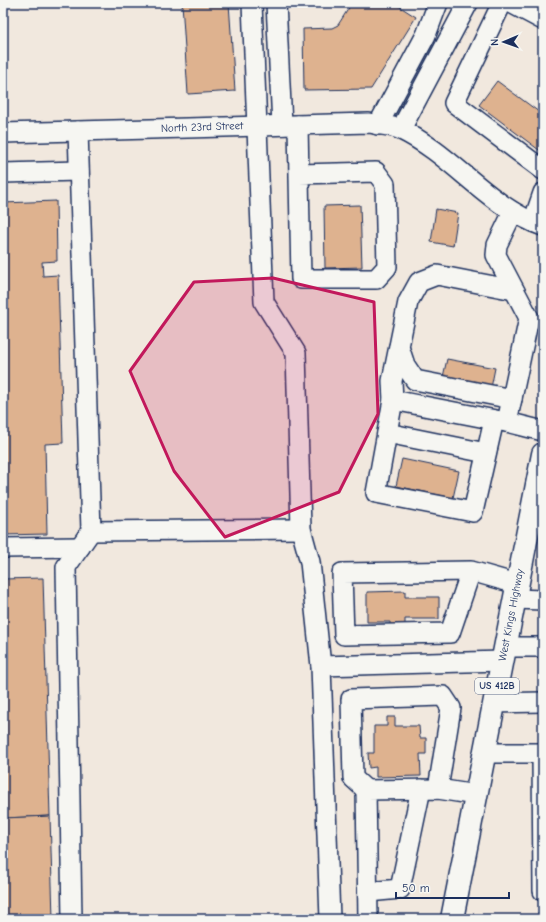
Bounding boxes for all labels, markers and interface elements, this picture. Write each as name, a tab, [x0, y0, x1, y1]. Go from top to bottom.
north arrow	[484, 22, 524, 62]
text: N	[488, 39, 501, 46]
street label: North 23rd Street	[161, 119, 244, 135]
street label: West Kings Highway	[496, 568, 526, 662]
road number: US 412B	[475, 678, 519, 694]
scale bar	[396, 874, 509, 900]
text: 50 m	[402, 881, 430, 895]

